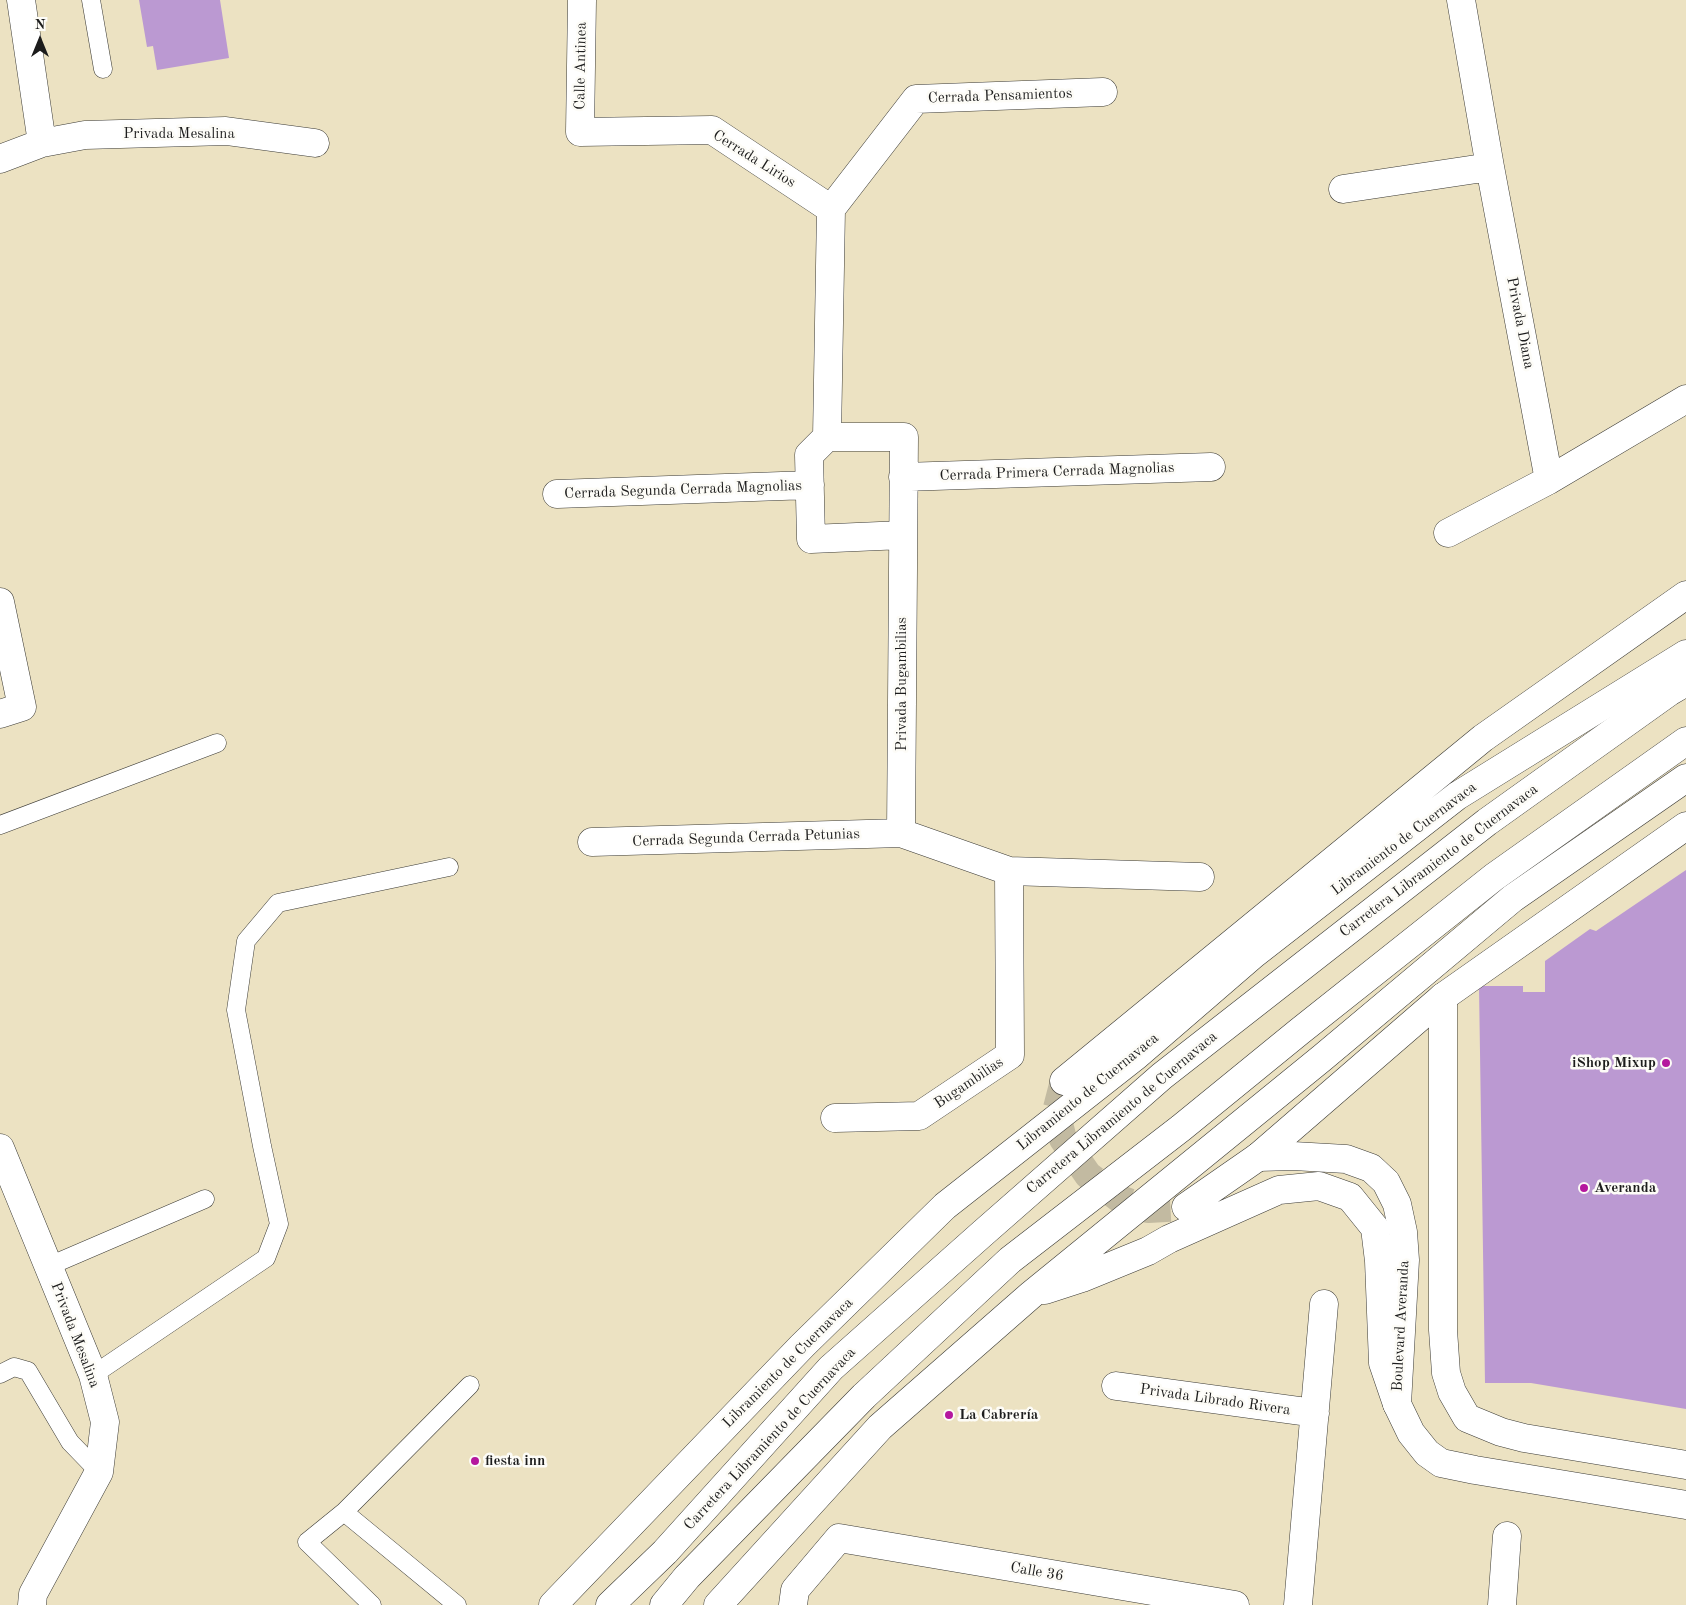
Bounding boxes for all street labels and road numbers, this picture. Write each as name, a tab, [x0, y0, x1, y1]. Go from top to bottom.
street label: Calle Antinea	[571, 22, 591, 110]
street label: Cerrada Pensamientos	[927, 84, 1073, 108]
street label: Privada Mesalina	[123, 125, 235, 143]
street label: Cerrada Lirios	[709, 126, 799, 192]
street label: Privada Diana	[1502, 275, 1538, 371]
street label: Cerrada Primera Cerrada Magnolias	[939, 459, 1175, 485]
street label: Cerrada Segunda Cerrada Magnolias	[564, 477, 802, 503]
street label: Privada Bugambilias	[893, 617, 911, 751]
street label: Libramiento de Cuernavaca	[1328, 779, 1480, 899]
street label: Carretera Libramiento de Cuernavaca	[1336, 780, 1542, 942]
street label: Cerrada Segunda Cerrada Petunias	[632, 825, 860, 851]
street label: Carretera Libramiento de Cuernavaca	[1023, 1028, 1221, 1198]
street label: Libramiento de Cuernavaca	[1014, 1029, 1162, 1155]
street label: Bugambilias	[931, 1053, 1007, 1113]
street label: Boulevard Averanda	[1389, 1260, 1413, 1392]
street label: Privada Mesalina	[47, 1280, 103, 1390]
street label: Libramiento de Cuernavaca	[719, 1294, 857, 1432]
street label: Carretera Libramiento de Cuernavaca	[680, 1344, 860, 1534]
street label: Privada Librado Rivera	[1138, 1381, 1292, 1419]
street label: Calle 36	[1009, 1558, 1065, 1586]

